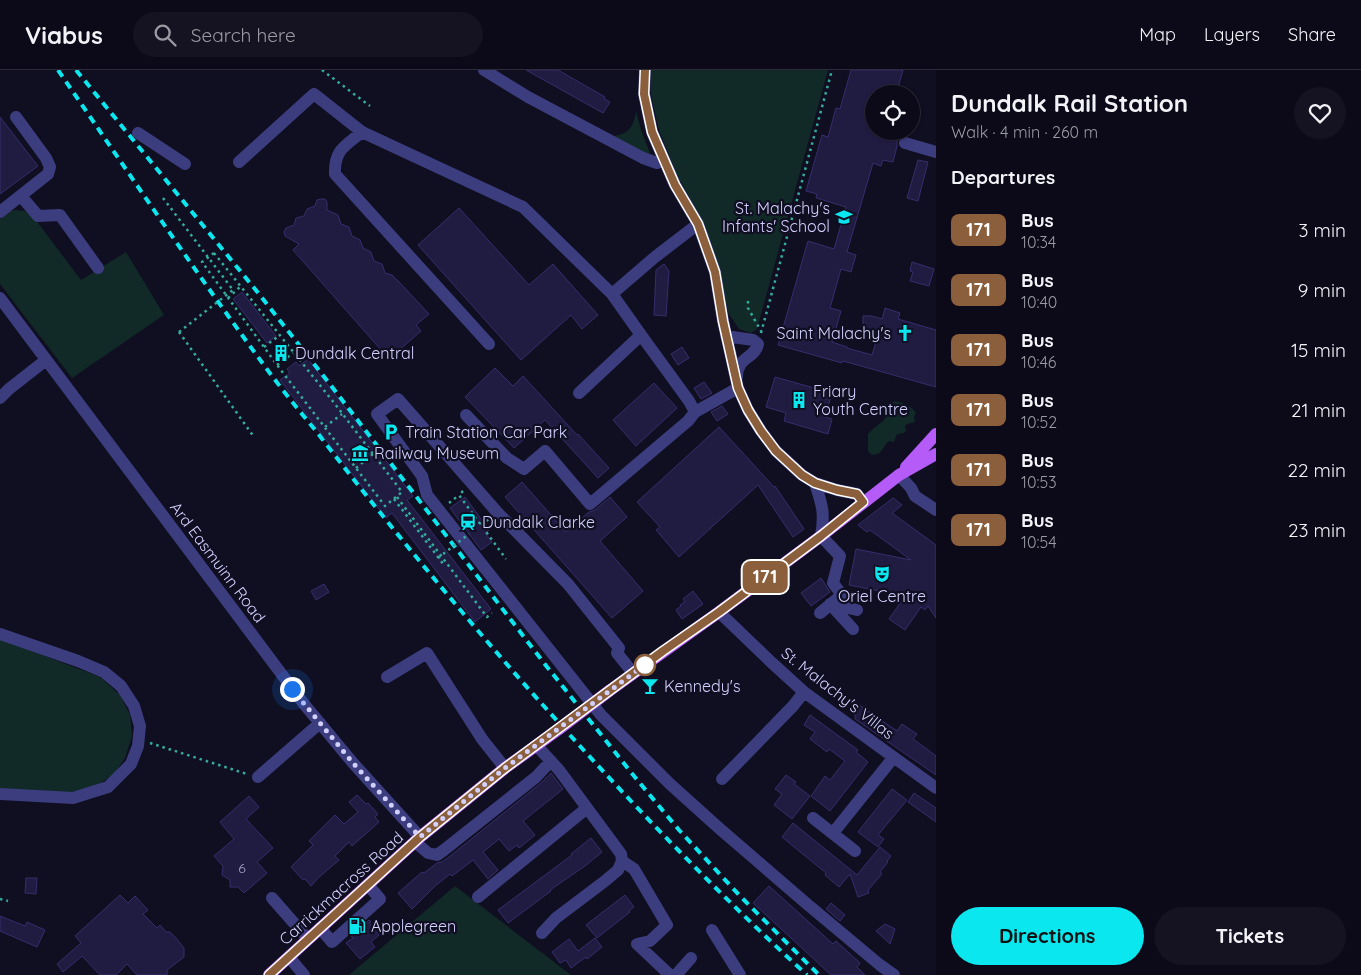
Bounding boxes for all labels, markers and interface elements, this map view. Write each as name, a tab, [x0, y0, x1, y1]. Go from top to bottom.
search box	[133, 12, 483, 57]
text: Viabus	[25, 20, 103, 50]
icon: search	[151, 21, 179, 49]
text: Search here	[191, 23, 296, 47]
text: Map	[1139, 23, 1176, 46]
text: Layers	[1204, 23, 1260, 46]
text: Share	[1288, 23, 1336, 46]
map controls	[865, 85, 920, 140]
button: locate	[865, 85, 920, 140]
button: heart	[1294, 87, 1346, 139]
text: Dundalk Rail Station	[951, 88, 1188, 118]
text: Walk · 4 min · 260 m	[951, 122, 1098, 142]
text: Departures	[951, 165, 1055, 189]
place label: St. Malachy's Infants' School	[722, 198, 830, 236]
school or university icon: St. Malachy's Infants' School	[834, 207, 854, 227]
text: Bus	[1021, 208, 1054, 232]
text: 171	[966, 218, 991, 241]
text: 3 min	[1298, 218, 1346, 242]
text: 10:34	[1021, 232, 1056, 252]
text: Bus	[1021, 268, 1054, 292]
text: 171	[966, 278, 991, 301]
text: 9 min	[1298, 278, 1346, 302]
text: 10:40	[1021, 292, 1057, 312]
place label: Saint Malachy's	[777, 323, 891, 343]
church icon: Saint Malachy's	[895, 323, 915, 343]
text: Bus	[1021, 328, 1054, 352]
text: 171	[966, 338, 991, 361]
text: 15 min	[1291, 338, 1346, 362]
building icon: Dundalk Central	[271, 343, 291, 363]
place label: Dundalk Central	[295, 343, 414, 363]
text: 10:46	[1021, 352, 1056, 372]
place label: Friary Youth Centre	[813, 381, 908, 419]
text: Bus	[1021, 388, 1054, 412]
building icon: Friary Youth Centre	[789, 390, 809, 410]
text: 171	[966, 398, 991, 421]
text: 21 min	[1291, 398, 1346, 422]
text: 10:52	[1021, 412, 1057, 432]
parking icon: Train Station Car Park	[381, 422, 401, 442]
place label: Train Station Car Park	[405, 422, 567, 442]
museum icon: Railway Museum	[350, 443, 370, 463]
place label: Railway Museum	[374, 443, 499, 463]
text: Bus	[1021, 448, 1054, 472]
text: 171	[966, 458, 991, 481]
text: 22 min	[1287, 458, 1346, 482]
text: 10:53	[1021, 472, 1057, 492]
street label: Ard Easmuinn Road	[166, 498, 270, 626]
text: Bus	[1021, 508, 1054, 532]
station icon: Dundalk Clarke	[458, 512, 478, 532]
place label: Dundalk Clarke	[482, 512, 595, 532]
text: 171	[966, 518, 991, 541]
text: 23 min	[1288, 518, 1346, 542]
text: 10:54	[1021, 532, 1057, 552]
line badge: 171	[736, 561, 794, 593]
theatre icon: Oriel Centre	[872, 564, 892, 584]
text: 171	[753, 565, 777, 588]
place label: Oriel Centre	[838, 586, 926, 606]
street label: St. Malachy's Villas	[777, 643, 899, 743]
unlabelled marker	[634, 654, 656, 676]
bar icon: Kennedy's	[640, 676, 660, 696]
place label: Kennedy's	[664, 676, 740, 696]
your location	[280, 677, 305, 702]
street label: Carrickmacross Road	[275, 827, 407, 949]
house number: 6	[238, 859, 246, 877]
button: Directions	[951, 907, 1144, 965]
button: Tickets	[1154, 907, 1346, 965]
fuel station icon: Applegreen	[347, 916, 367, 936]
place label: Applegreen	[371, 916, 456, 936]

